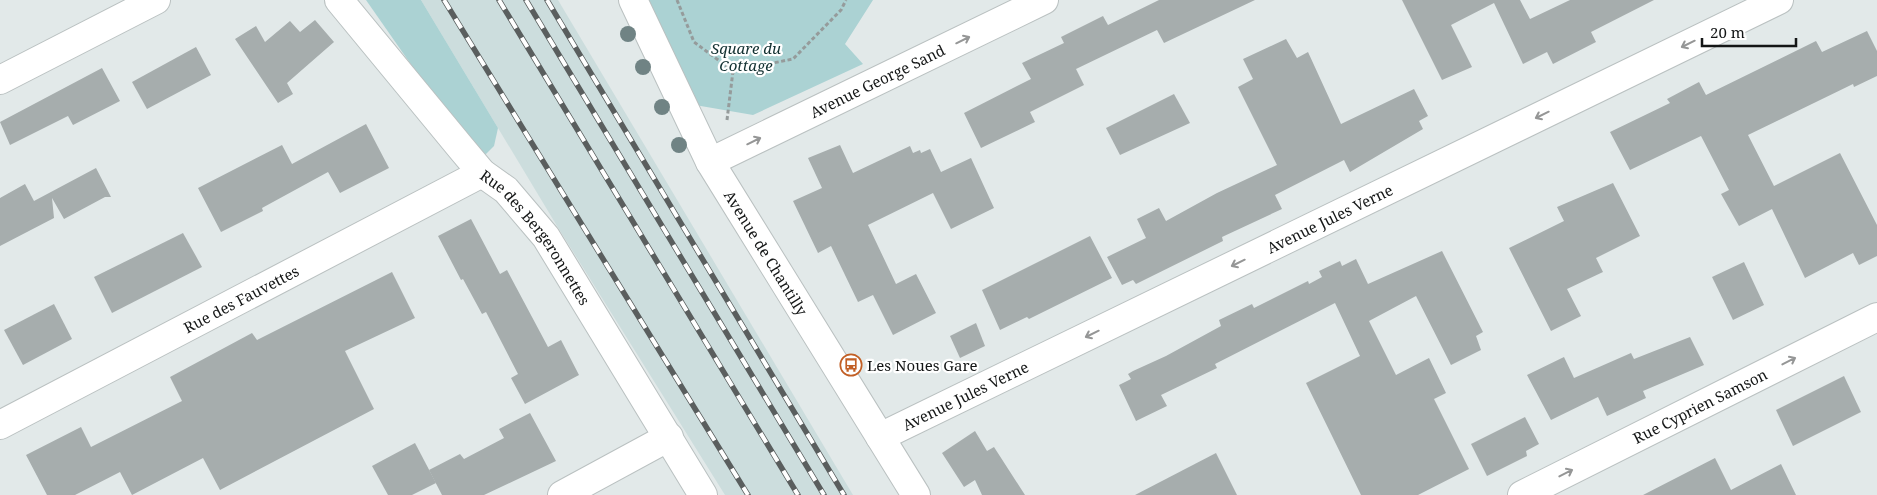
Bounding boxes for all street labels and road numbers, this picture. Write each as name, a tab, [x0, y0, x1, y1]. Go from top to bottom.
street label: Avenue George Sand	[807, 40, 948, 122]
street label: Rue des Bergeronnettes	[476, 165, 595, 309]
street label: Avenue Jules Verne	[1263, 179, 1396, 258]
street label: Avenue de Chantilly	[720, 186, 813, 319]
street label: Rue des Fauvettes	[180, 260, 302, 337]
street label: Avenue Jules Verne	[899, 356, 1032, 435]
street label: Rue Cyprien Samson	[1629, 364, 1771, 448]

